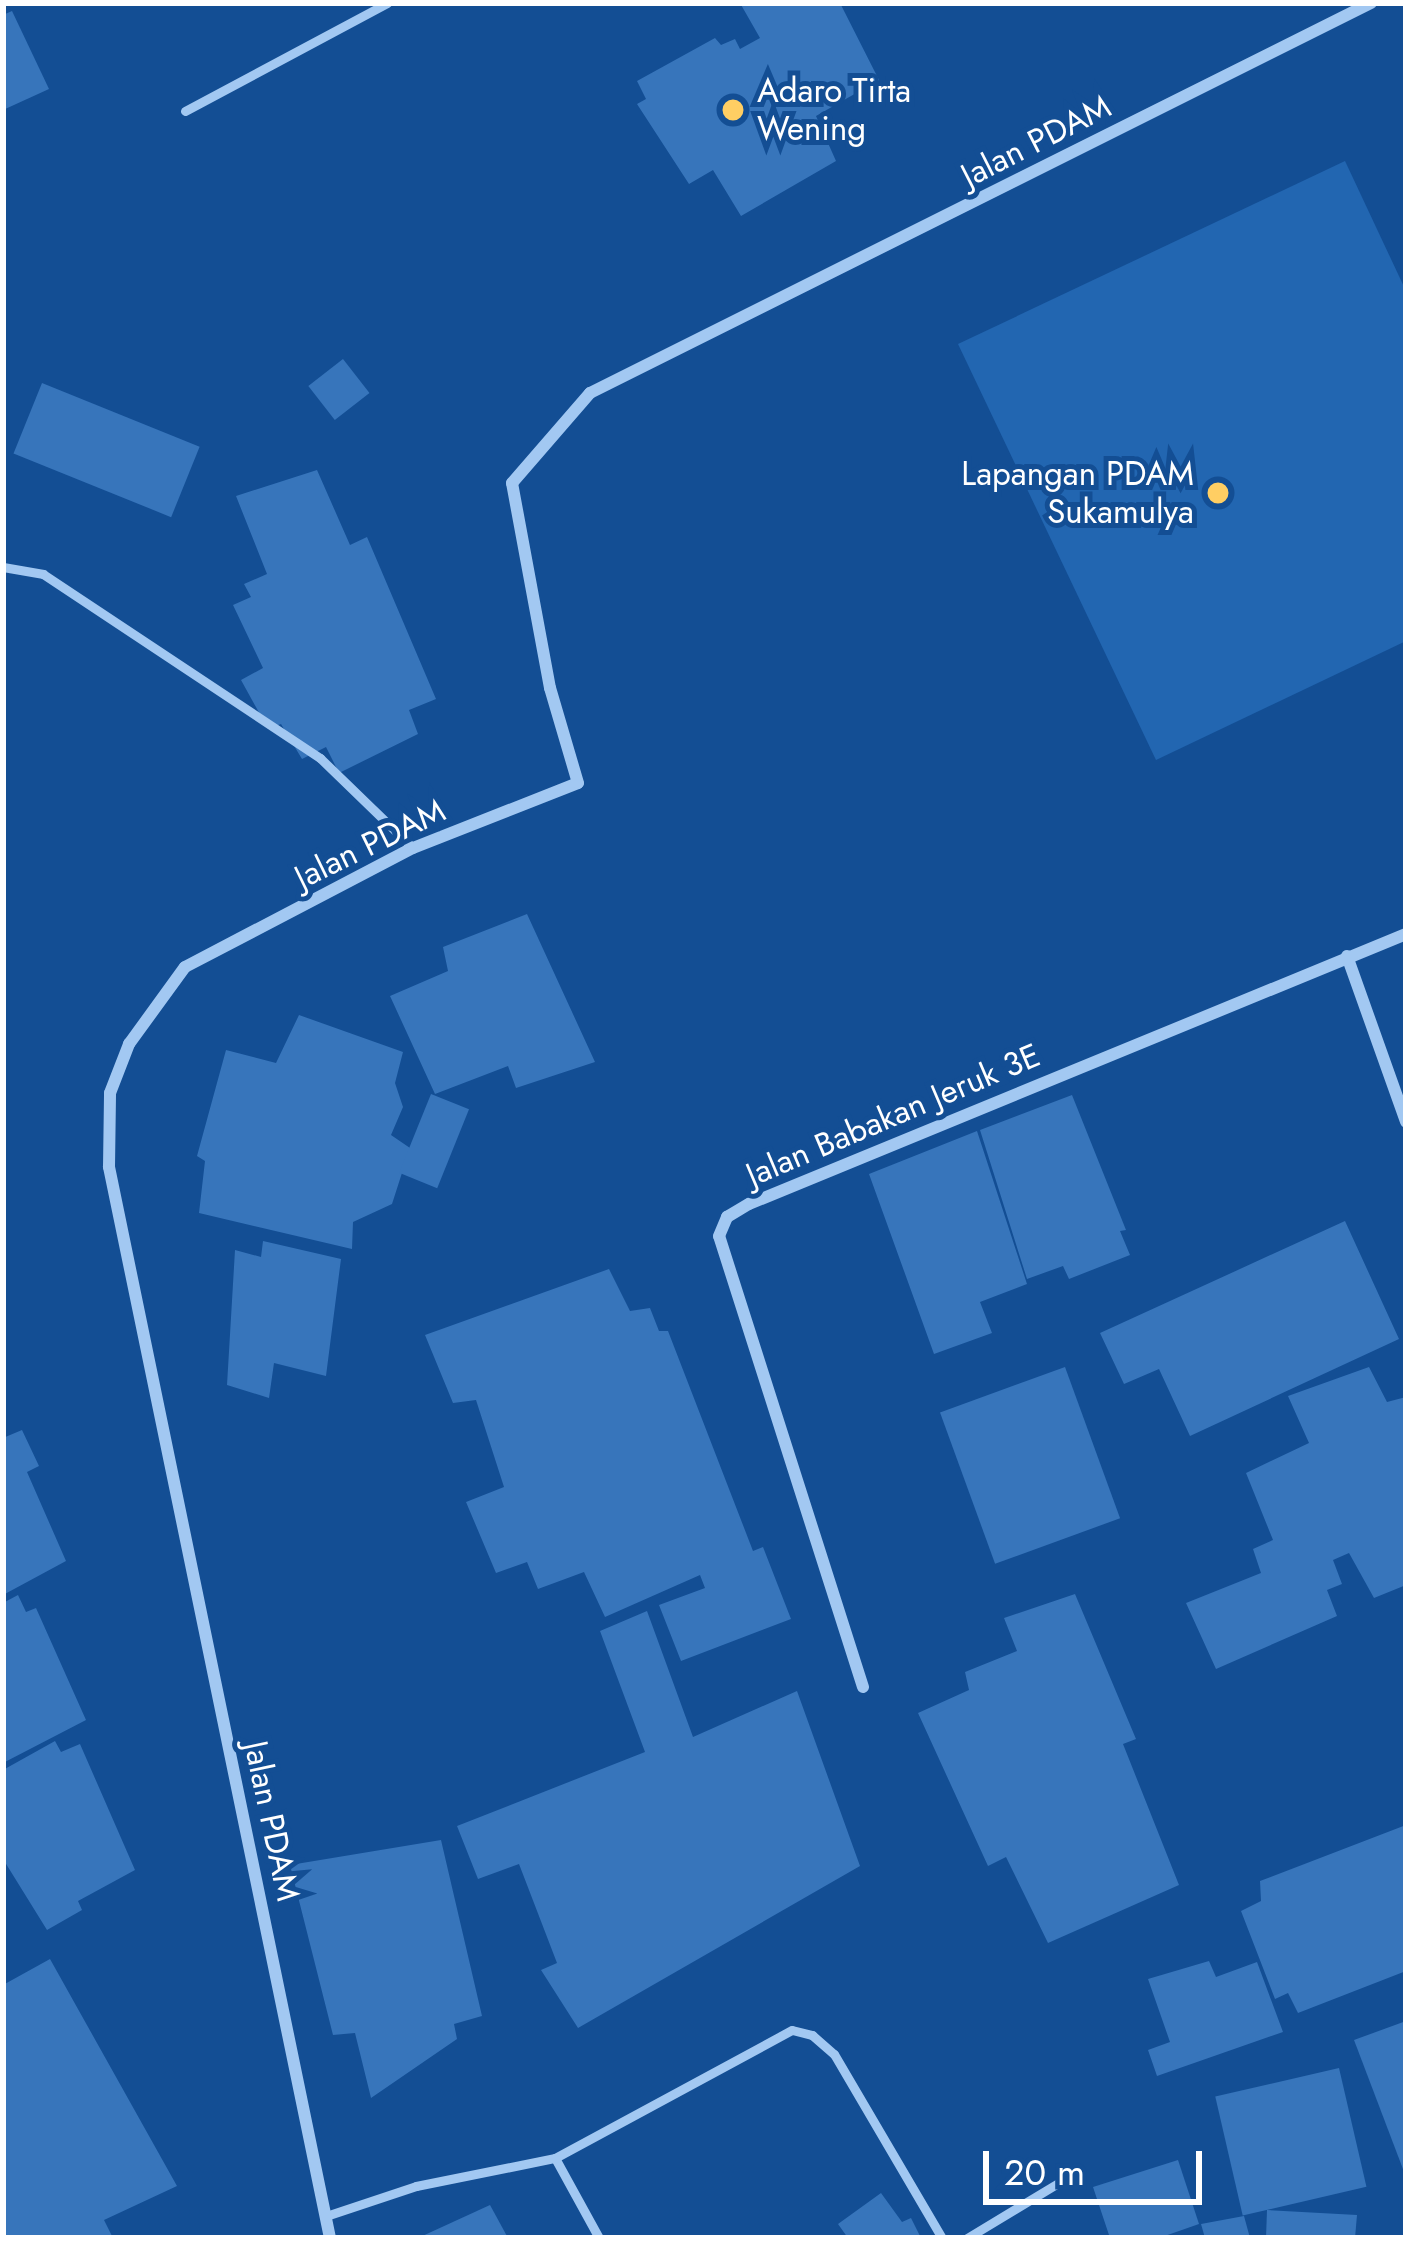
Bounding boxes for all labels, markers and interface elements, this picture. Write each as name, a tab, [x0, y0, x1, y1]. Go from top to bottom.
place label: Adaro Tirta Wening	[757, 71, 911, 149]
street label: Jalan PDAM	[955, 86, 1117, 196]
marker: Adaro Tirta Wening	[720, 97, 746, 123]
place label: Lapangan PDAM Sukamulya	[961, 454, 1194, 532]
marker: Lapangan PDAM Sukamulya	[1205, 480, 1231, 506]
street label: Jalan PDAM	[288, 791, 452, 897]
street label: Jalan Babakan Jeruk 3E	[740, 1035, 1046, 1195]
street label: Jalan PDAM	[236, 1737, 308, 1905]
scale bar	[989, 2127, 1208, 2201]
text: 20 m	[1004, 2146, 1085, 2198]

